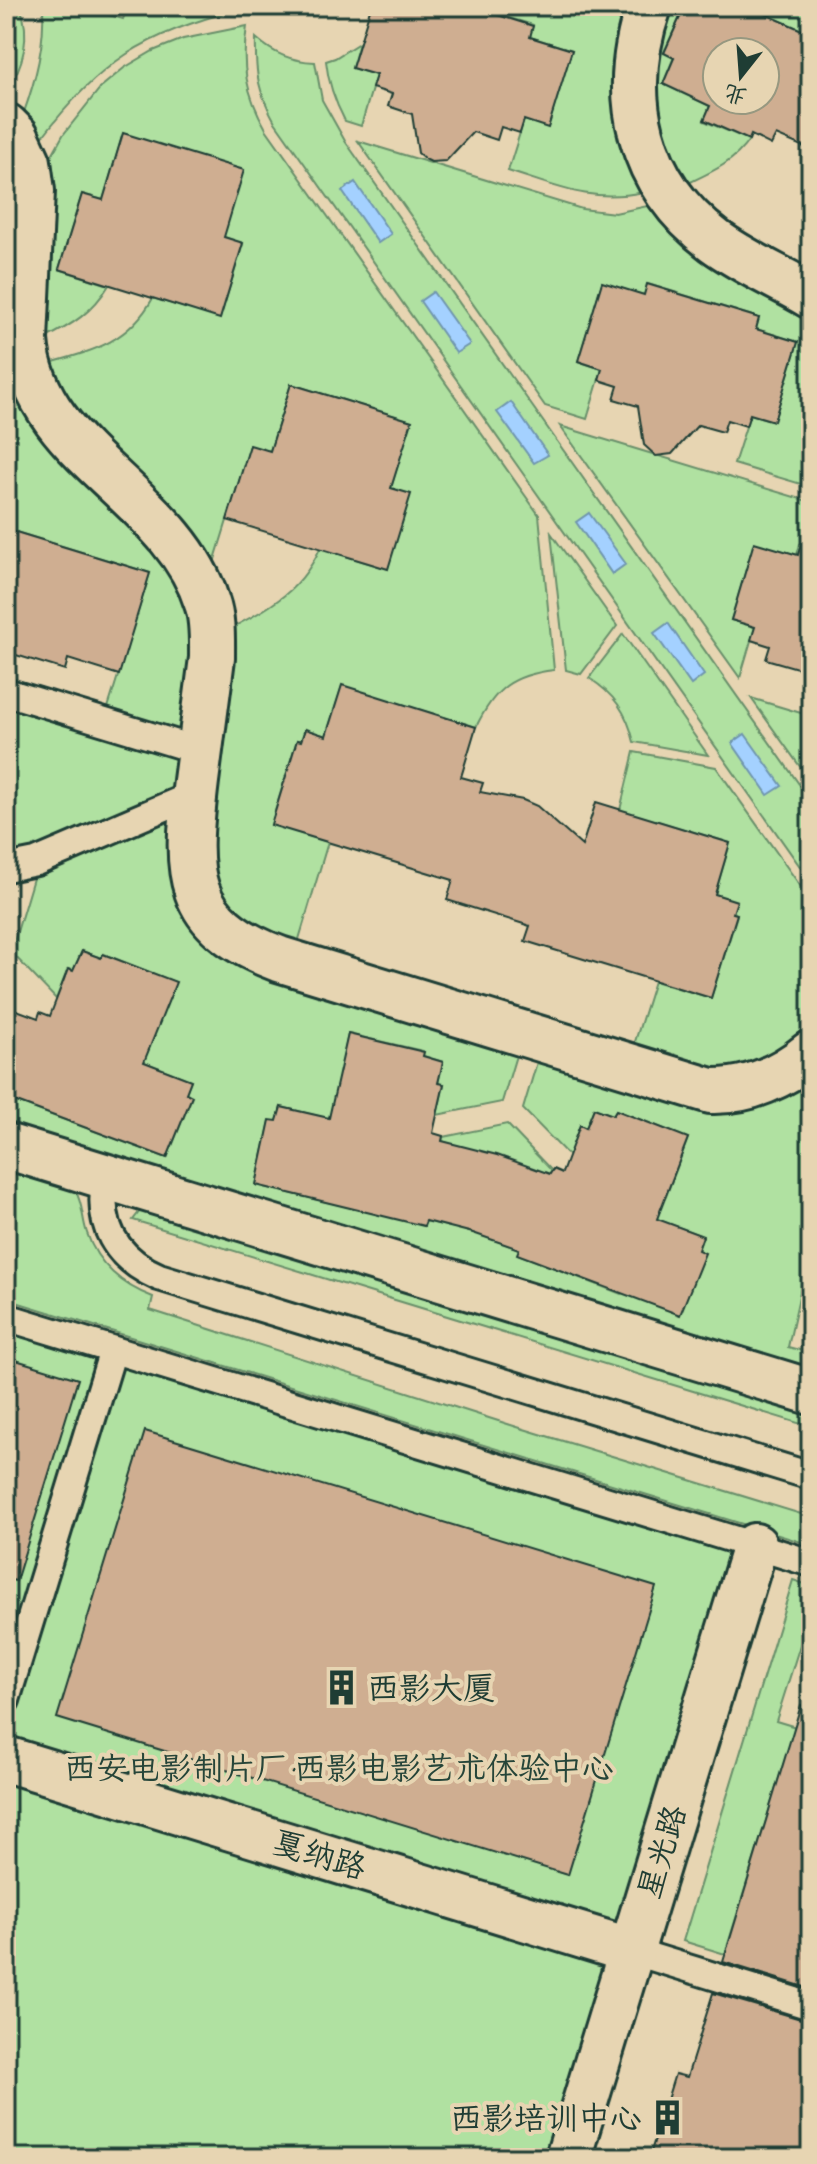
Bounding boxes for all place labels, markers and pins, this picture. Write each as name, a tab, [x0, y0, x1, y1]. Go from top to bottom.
place label: 西影大厦	[367, 1668, 495, 1709]
building icon: 西影大厦	[322, 1669, 360, 1707]
place label: 西影培训中心	[450, 2098, 642, 2139]
building icon: 西影培训中心	[649, 2099, 687, 2137]

